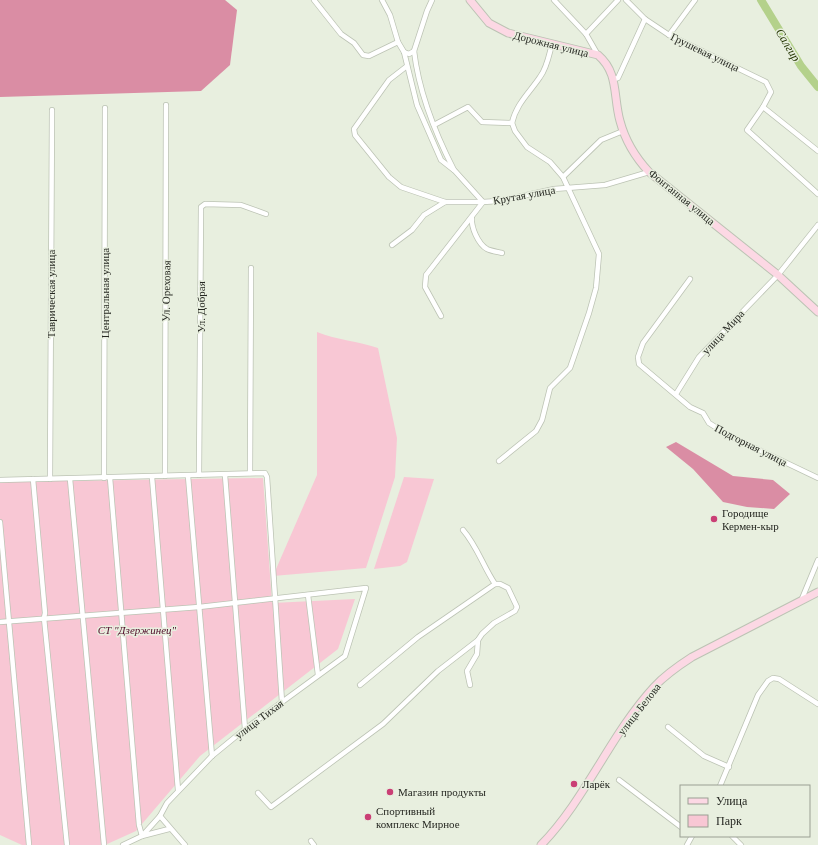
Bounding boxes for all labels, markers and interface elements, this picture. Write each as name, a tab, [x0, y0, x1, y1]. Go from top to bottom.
water label: Салгир	[773, 26, 803, 64]
street label: Дорожная улица	[512, 29, 590, 59]
street label: Грушевая улица	[669, 30, 741, 74]
street label: Фонтанная улица	[647, 167, 718, 227]
street label: Крутая улица	[492, 184, 556, 206]
street label: Центральная улица	[99, 248, 111, 338]
street label: Таврическая улица	[45, 250, 57, 338]
street label: Ул. Ореховая	[159, 260, 173, 322]
street label: Ул. Добрая	[195, 281, 207, 333]
street label: улица Мира	[700, 307, 747, 357]
street label: Подгорная улица	[713, 422, 789, 468]
place label: Городище Кермен-кыр	[722, 507, 779, 532]
marker: Городище Кермен-кыр	[709, 514, 719, 524]
park label: СТ "Дзержинец"	[98, 624, 177, 636]
street label: улица Белова	[615, 681, 663, 737]
street label: улица Тихая	[232, 697, 286, 741]
place label: Ларёк	[582, 778, 611, 790]
marker: Ларёк	[569, 779, 579, 789]
legend	[680, 785, 810, 837]
place label: Магазин продукты	[398, 786, 487, 798]
marker: Магазин продукты	[385, 787, 395, 797]
text: Улица	[716, 794, 748, 808]
place label: Спортивный комплекс Мирное	[376, 805, 460, 830]
marker: Спортивный комплекс Мирное	[363, 812, 373, 822]
text: Парк	[716, 814, 742, 828]

